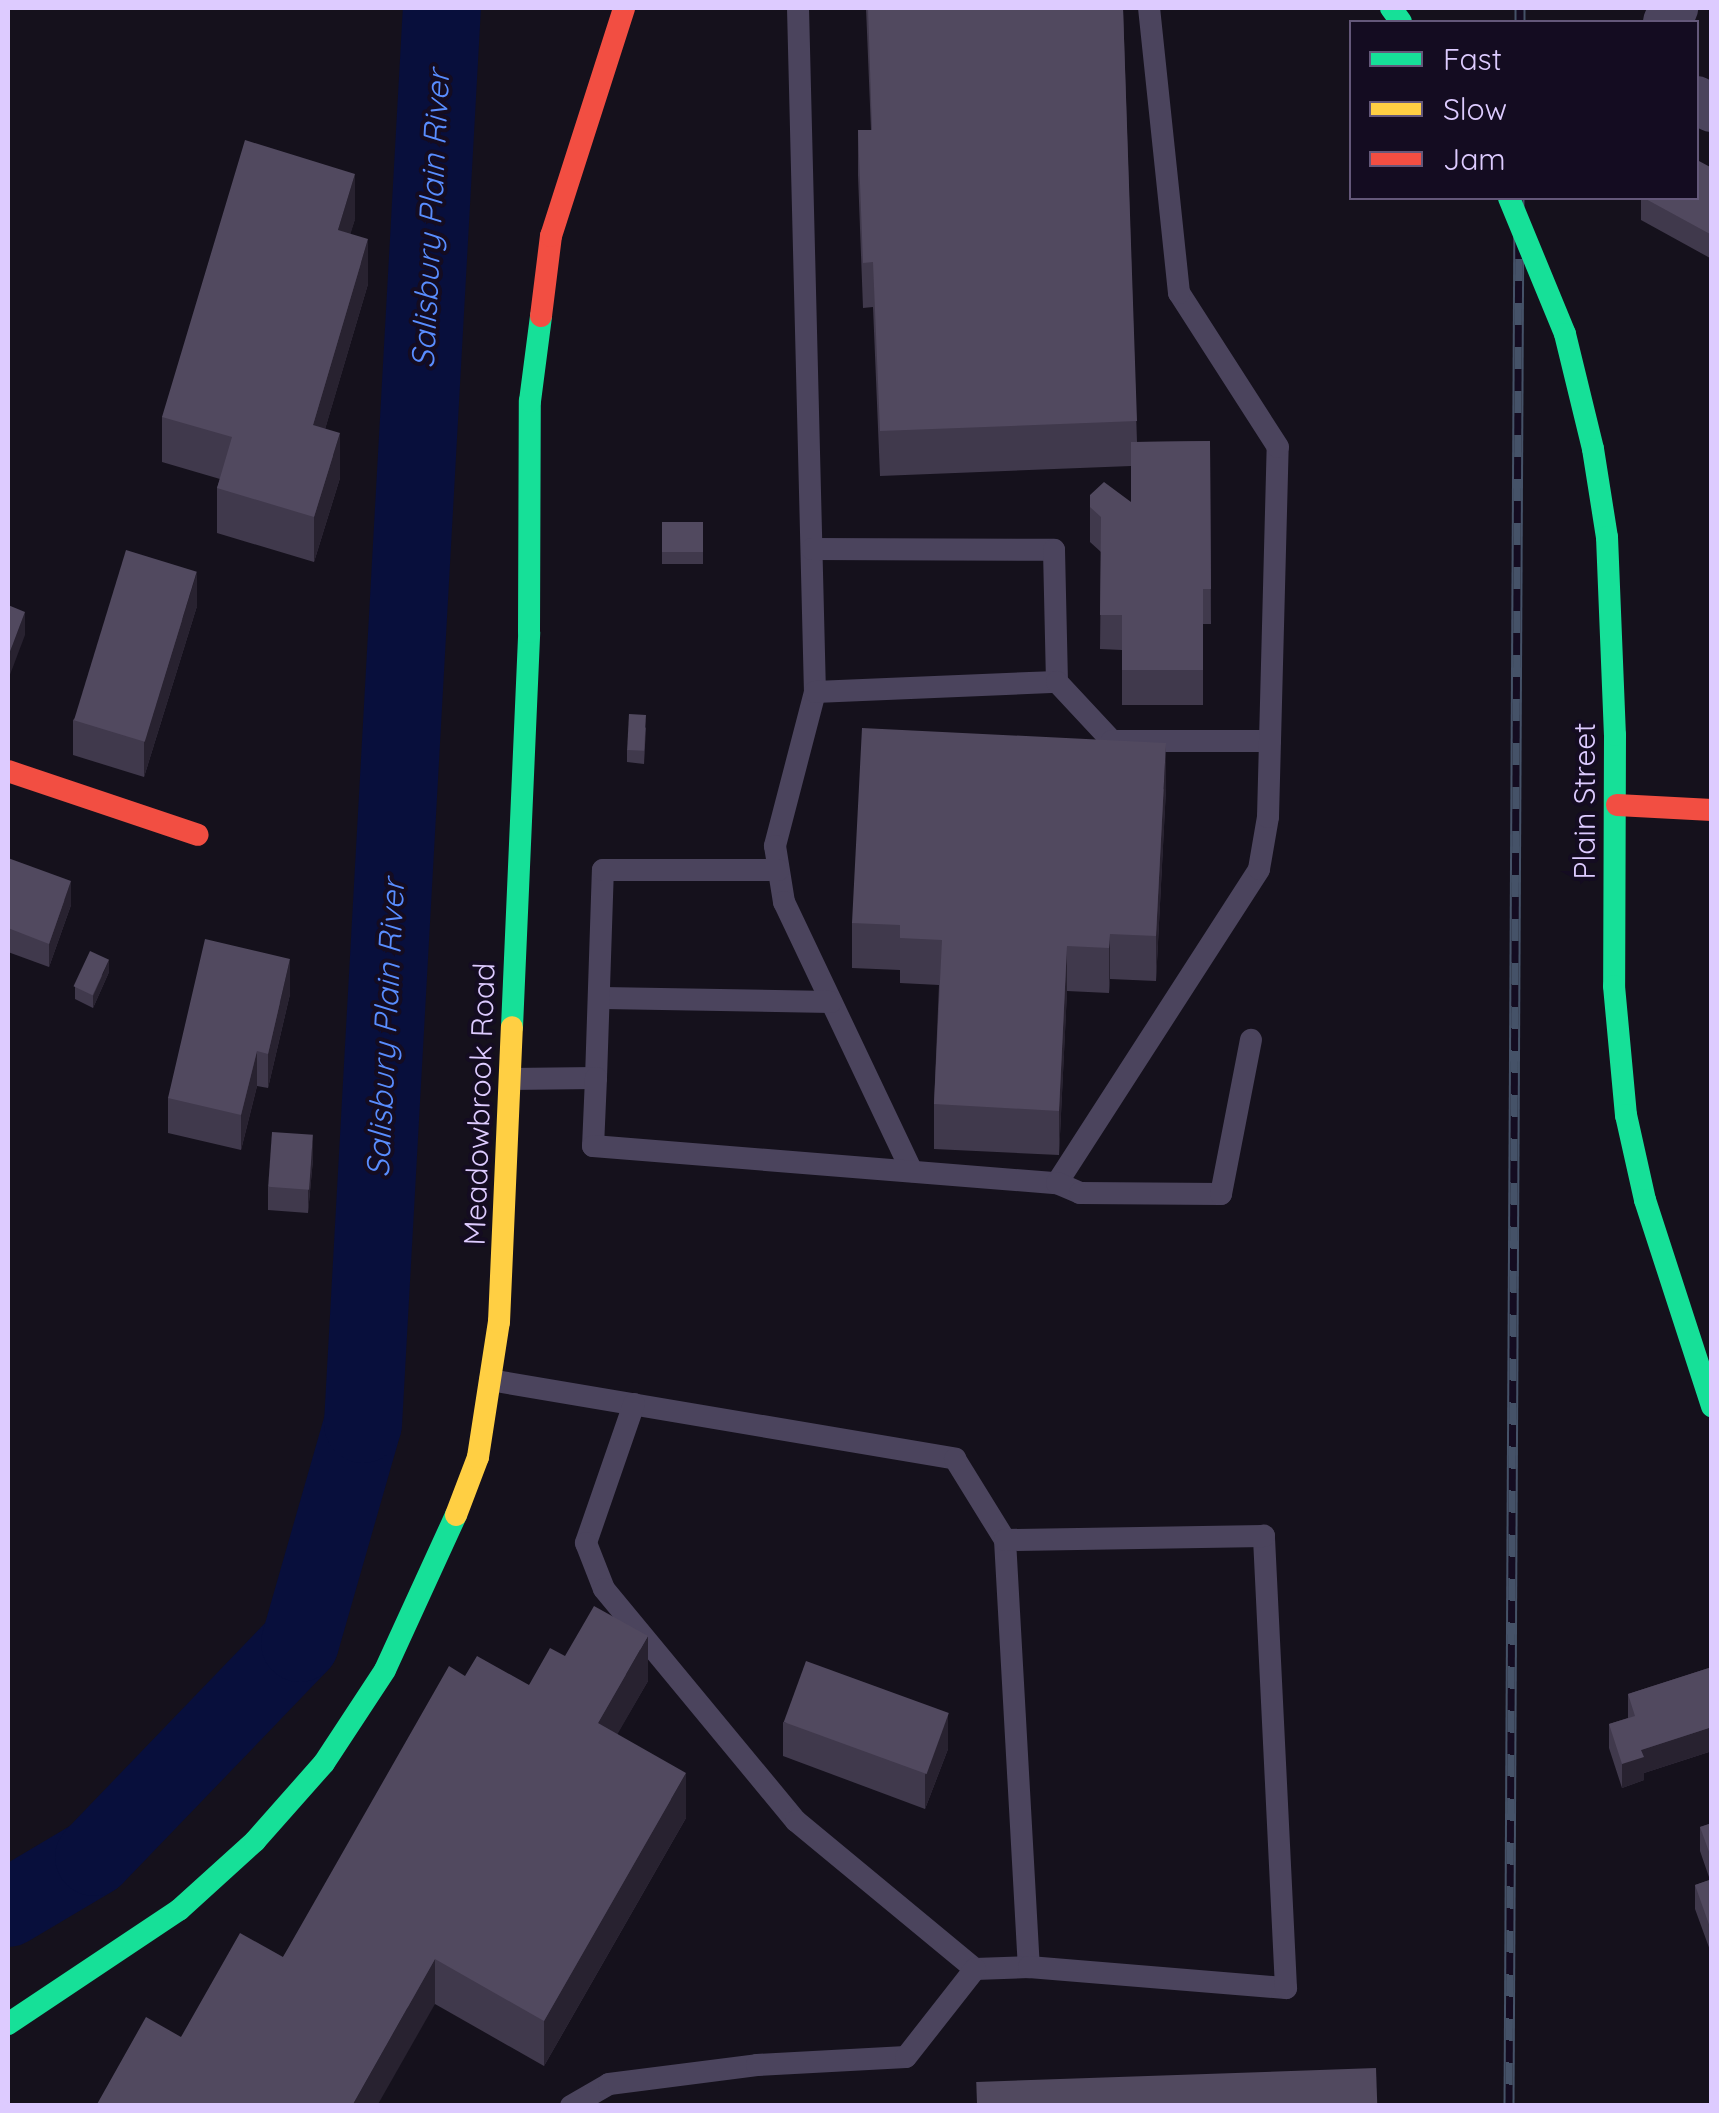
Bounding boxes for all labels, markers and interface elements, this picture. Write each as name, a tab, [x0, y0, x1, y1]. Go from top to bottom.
legend	[1349, 20, 1699, 200]
text: Fast	[1443, 40, 1502, 78]
water label: Salisbury Plain River	[403, 69, 457, 369]
text: Slow	[1443, 90, 1507, 128]
text: Jam	[1443, 140, 1506, 178]
street label: Plain Street	[1566, 723, 1602, 879]
water label: Salisbury Plain River	[358, 878, 412, 1178]
street label: Meadowbrook Road	[456, 962, 502, 1246]

